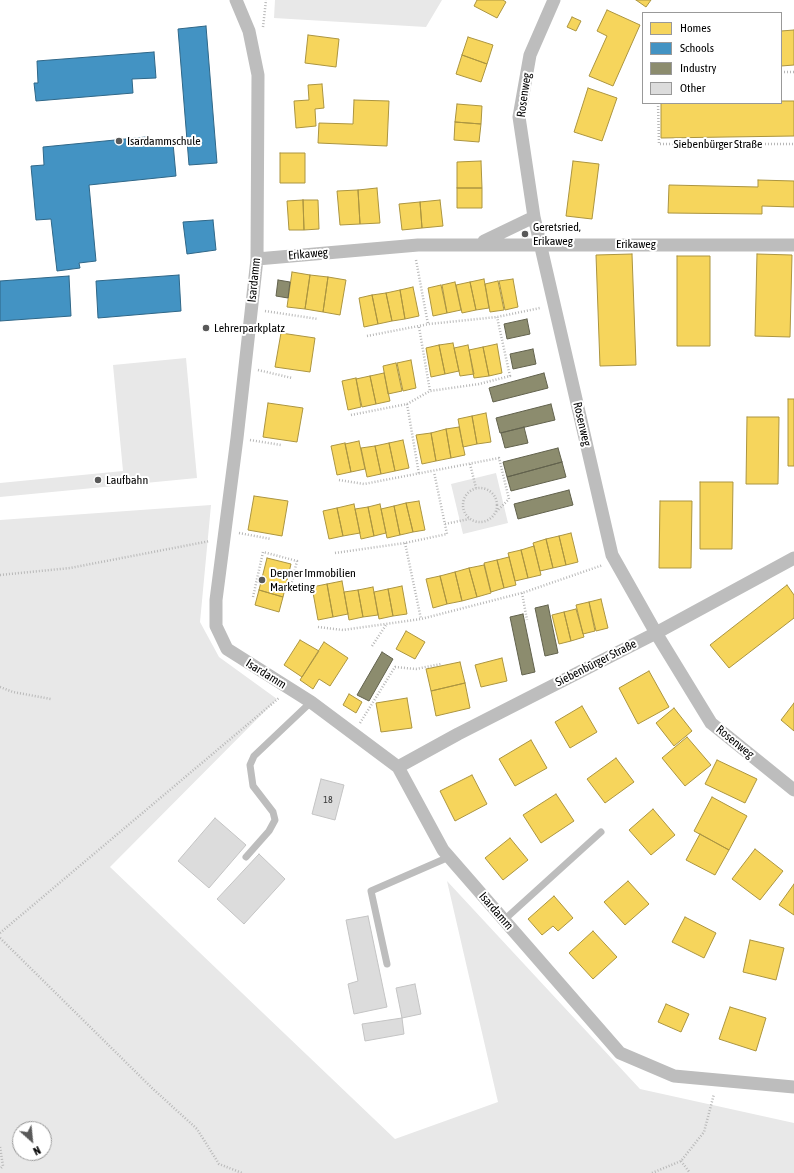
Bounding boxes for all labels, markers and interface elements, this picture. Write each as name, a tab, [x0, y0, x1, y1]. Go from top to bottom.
legend	[642, 12, 782, 104]
text: Homes	[680, 21, 711, 35]
text: Schools	[680, 41, 714, 55]
text: Industry	[680, 61, 717, 75]
street label: Rosenweg	[514, 72, 534, 118]
text: Other	[680, 81, 705, 95]
place label: Isardammschule	[127, 134, 201, 148]
marker: Isardammschule	[114, 136, 124, 146]
street label: Siebenbürger Straße	[674, 137, 762, 151]
place label: Geretsried, Erikaweg	[533, 220, 581, 248]
marker: Geretsried, Erikaweg	[520, 229, 530, 239]
street label: Erikaweg	[616, 237, 656, 251]
street label: Erikaweg	[287, 245, 329, 263]
street label: Isardamm	[244, 257, 264, 303]
place label: Lehrerparkplatz	[214, 321, 285, 335]
marker: Lehrerparkplatz	[201, 323, 211, 333]
street label: Rosenweg	[570, 401, 594, 447]
place label: Laufbahn	[106, 473, 148, 487]
marker: Laufbahn	[93, 475, 103, 485]
place label: Depner Immobilien Marketing	[270, 566, 356, 594]
marker: Depner Immobilien Marketing	[257, 575, 267, 585]
street label: Siebenbürger Straße	[553, 636, 639, 690]
street label: Isardamm	[243, 656, 289, 692]
street label: Rosenweg	[713, 722, 757, 762]
house number: 18	[323, 794, 333, 806]
street label: Isardamm	[476, 889, 516, 933]
north arrow	[12, 1121, 52, 1161]
text: N	[31, 1144, 43, 1158]

